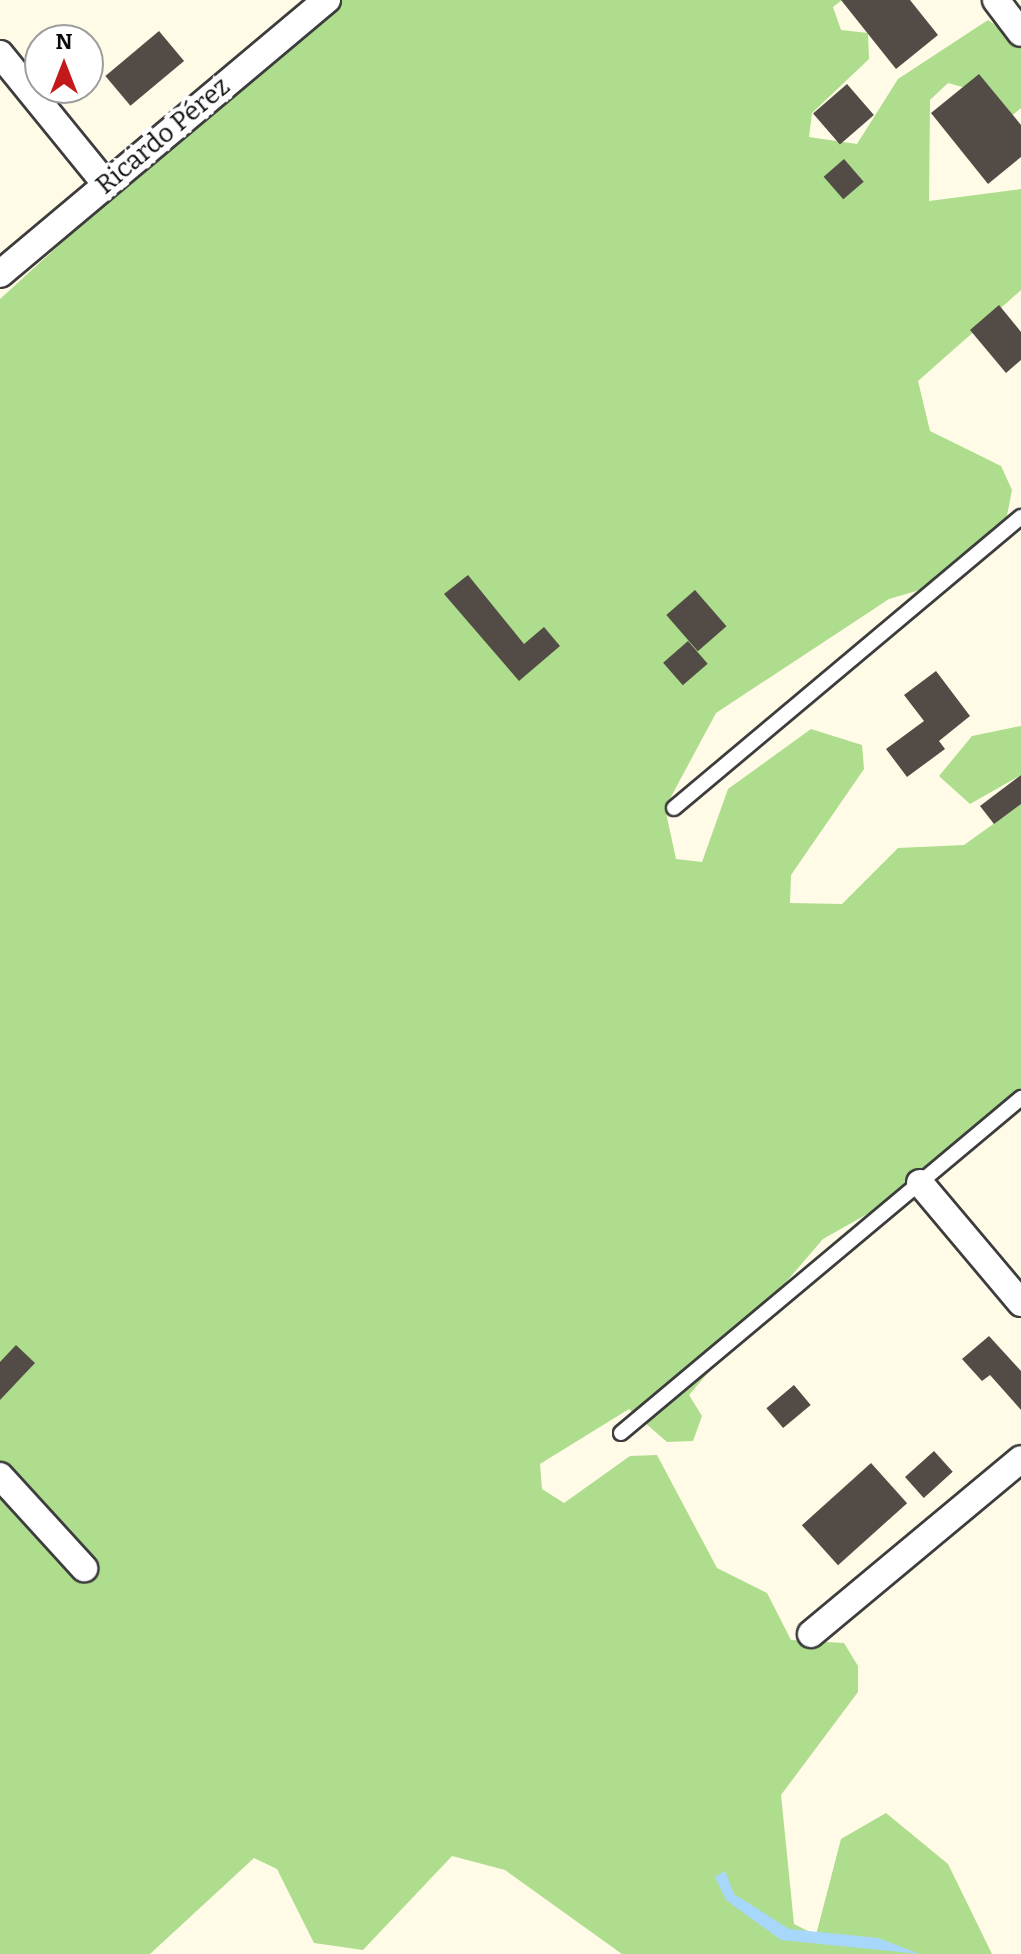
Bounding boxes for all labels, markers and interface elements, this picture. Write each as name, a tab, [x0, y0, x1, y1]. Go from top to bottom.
north arrow	[24, 24, 104, 104]
text: N	[56, 28, 72, 55]
street label: Ricardo Pérez	[90, 71, 236, 201]

